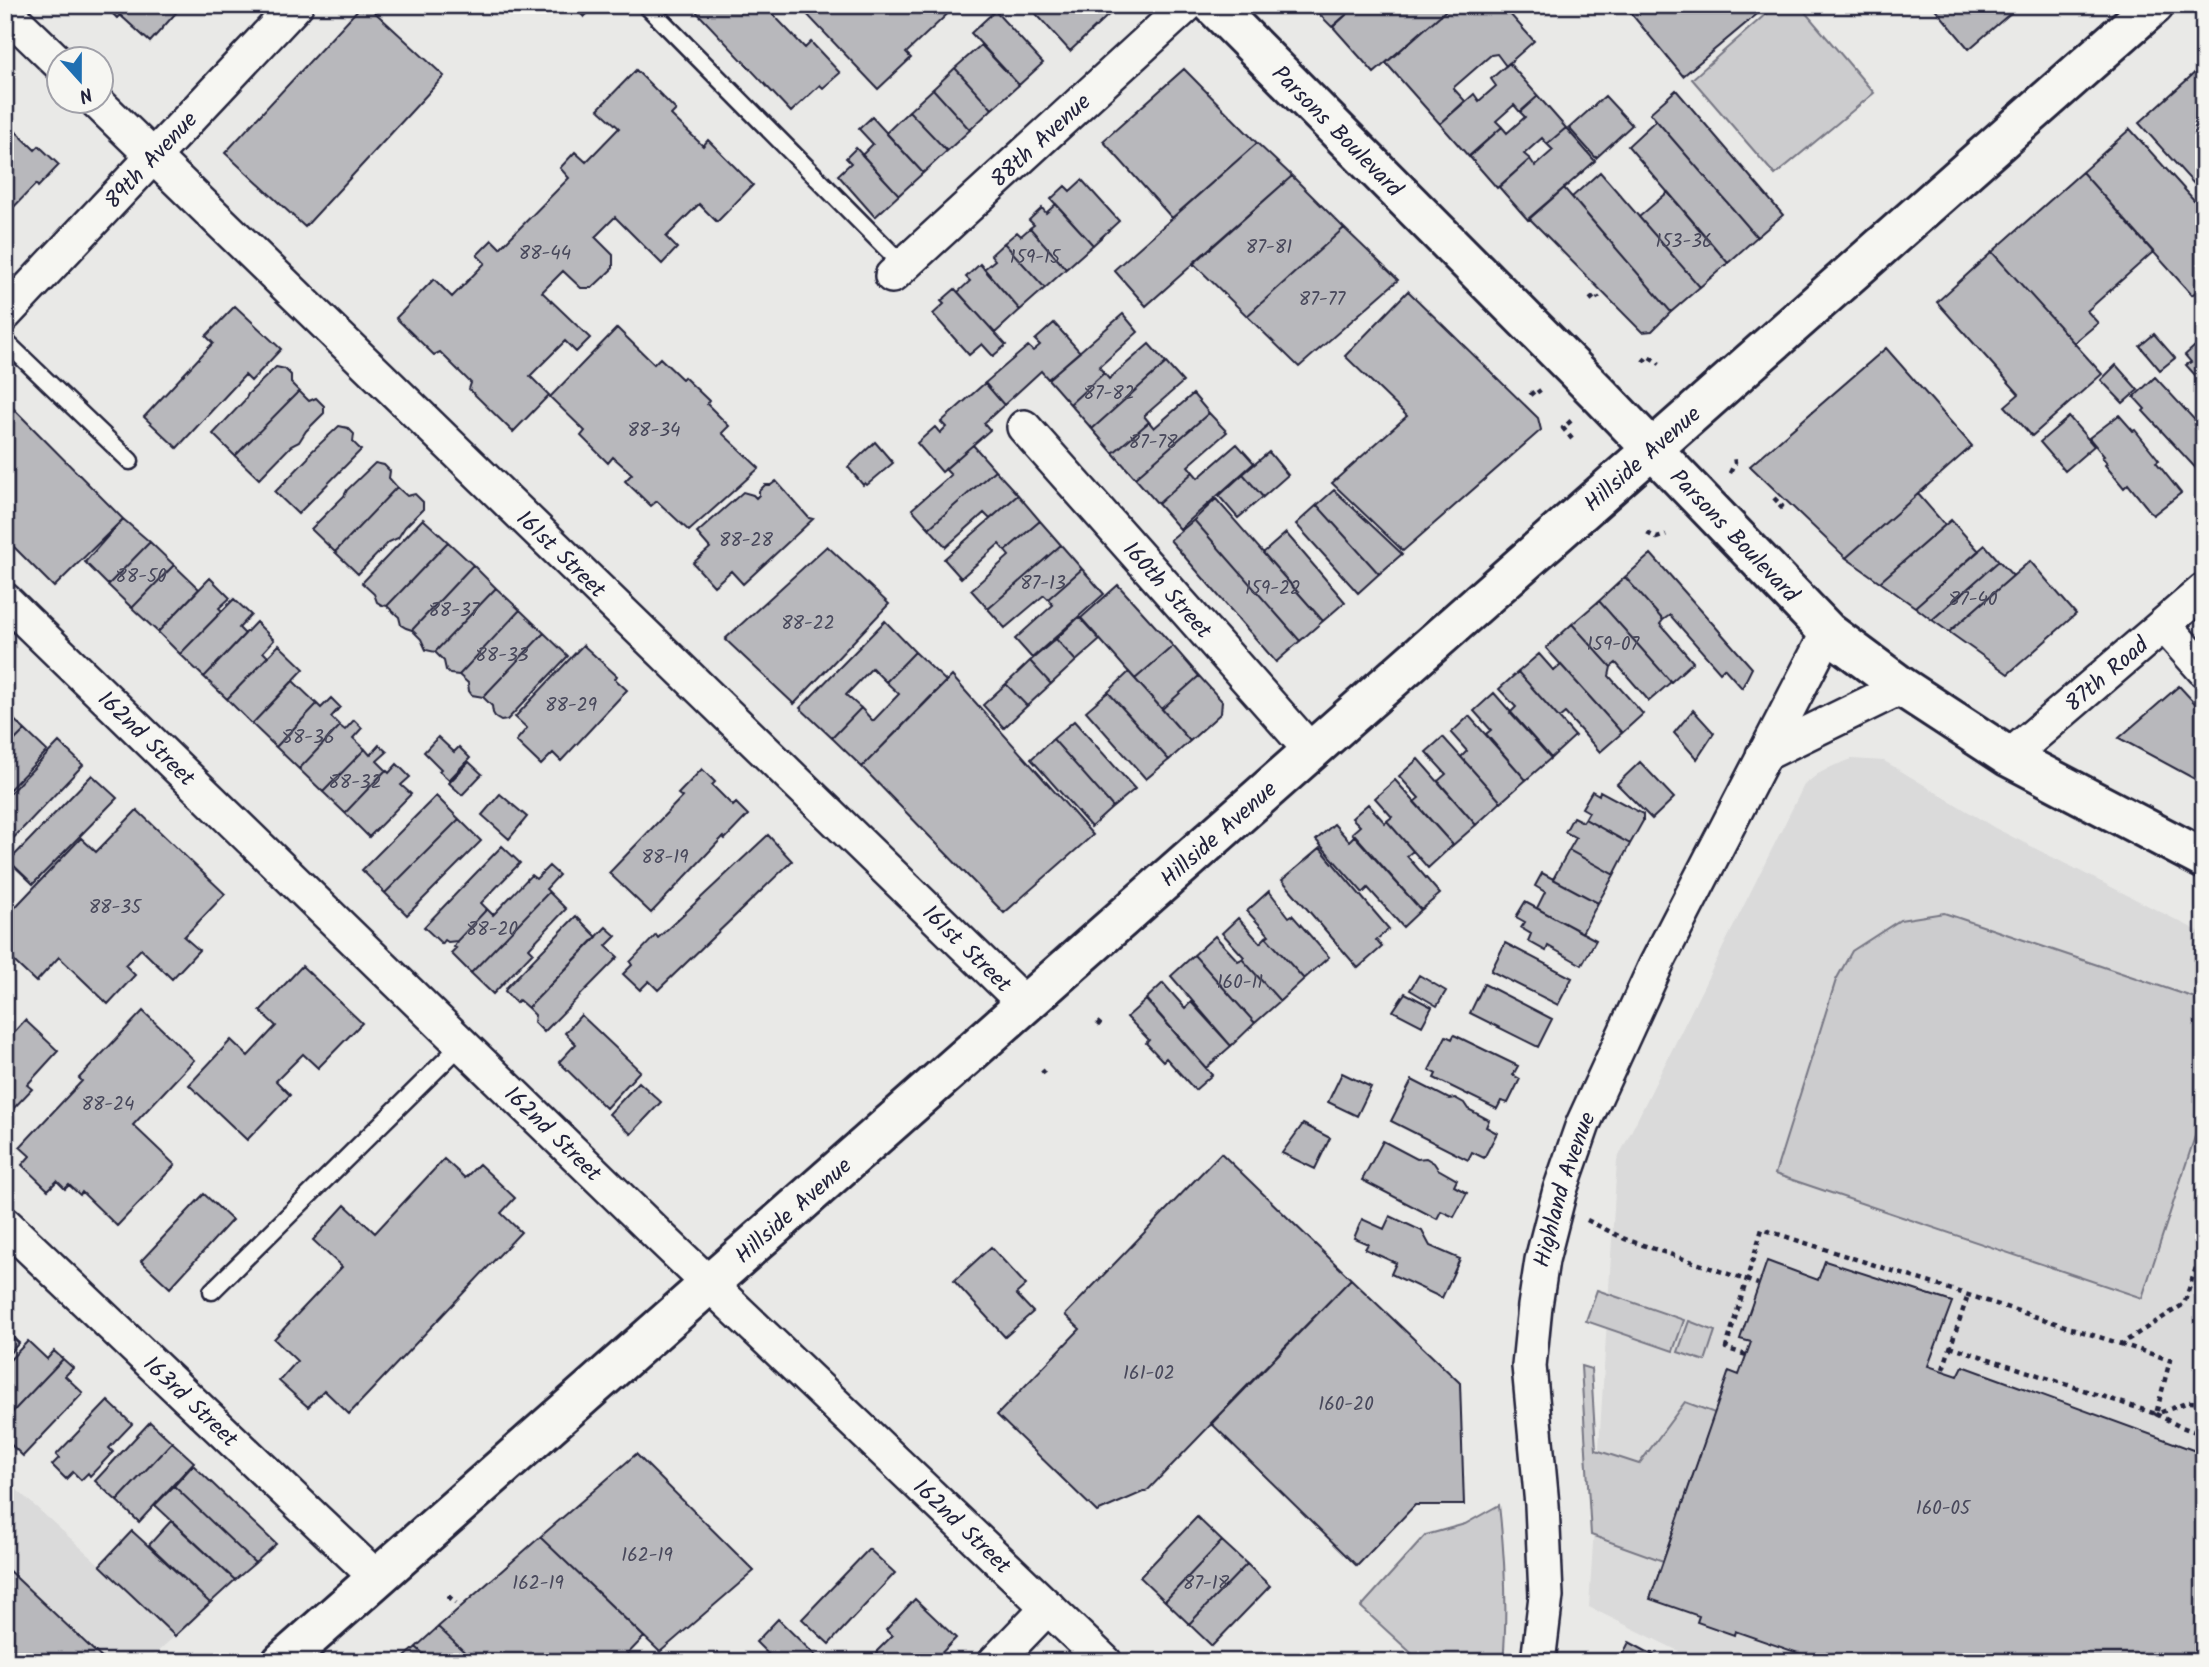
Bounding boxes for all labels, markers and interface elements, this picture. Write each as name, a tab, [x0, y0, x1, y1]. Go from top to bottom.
north arrow	[46, 46, 116, 116]
street label: Parsons Boulevard	[1262, 58, 1411, 207]
text: N	[74, 78, 96, 110]
street label: 88th Avenue	[983, 86, 1100, 197]
street label: 89th Avenue	[96, 104, 207, 218]
house number: 153-36	[1655, 227, 1713, 257]
house number: 87-81	[1246, 233, 1292, 263]
house number: 88-44	[519, 239, 571, 269]
house number: 159-15	[1010, 243, 1062, 273]
house number: 87-77	[1299, 285, 1346, 315]
house number: 87-82	[1083, 379, 1135, 409]
street label: Hillside Avenue	[1576, 398, 1710, 522]
house number: 88-34	[628, 416, 680, 446]
house number: 87-78	[1128, 428, 1178, 458]
street label: Parsons Boulevard	[1660, 461, 1807, 612]
street label: 161st Street	[507, 503, 614, 608]
house number: 88-28	[719, 526, 774, 556]
street label: 160th Street	[1113, 534, 1220, 649]
house number: 88-50	[115, 562, 167, 592]
house number: 87-13	[1020, 569, 1066, 599]
house number: 159-22	[1245, 574, 1301, 604]
house number: 87-40	[1949, 585, 1997, 615]
house number: 88-37	[428, 596, 481, 626]
house number: 88-22	[781, 609, 835, 639]
street label: 87th Road	[2057, 628, 2158, 722]
house number: 159-07	[1587, 630, 1640, 660]
house number: 88-33	[475, 641, 529, 671]
street label: 162nd Street	[88, 683, 204, 797]
house number: 88-29	[545, 691, 597, 721]
house number: 88-36	[281, 723, 335, 753]
house number: 88-32	[328, 768, 382, 798]
street label: Hillside Avenue	[1153, 773, 1286, 897]
house number: 88-19	[642, 843, 688, 873]
house number: 88-35	[89, 893, 143, 923]
street label: 161st Street	[913, 897, 1020, 1003]
house number: 88-20	[466, 915, 518, 945]
house number: 160-11	[1217, 968, 1263, 998]
street label: 162nd Street	[495, 1078, 610, 1192]
house number: 88-24	[81, 1090, 135, 1120]
street label: Highland Avenue	[1525, 1106, 1606, 1271]
street label: Hillside Avenue	[727, 1149, 861, 1273]
street label: 163rd Street	[134, 1348, 246, 1458]
house number: 161-02	[1123, 1359, 1175, 1389]
house number: 160-20	[1318, 1390, 1374, 1420]
street label: 162nd Street	[904, 1471, 1019, 1584]
house number: 160-05	[1916, 1494, 1972, 1524]
house number: 162-19	[621, 1541, 673, 1571]
house number: 162-19	[512, 1569, 564, 1599]
house number: 87-18	[1183, 1569, 1230, 1599]

